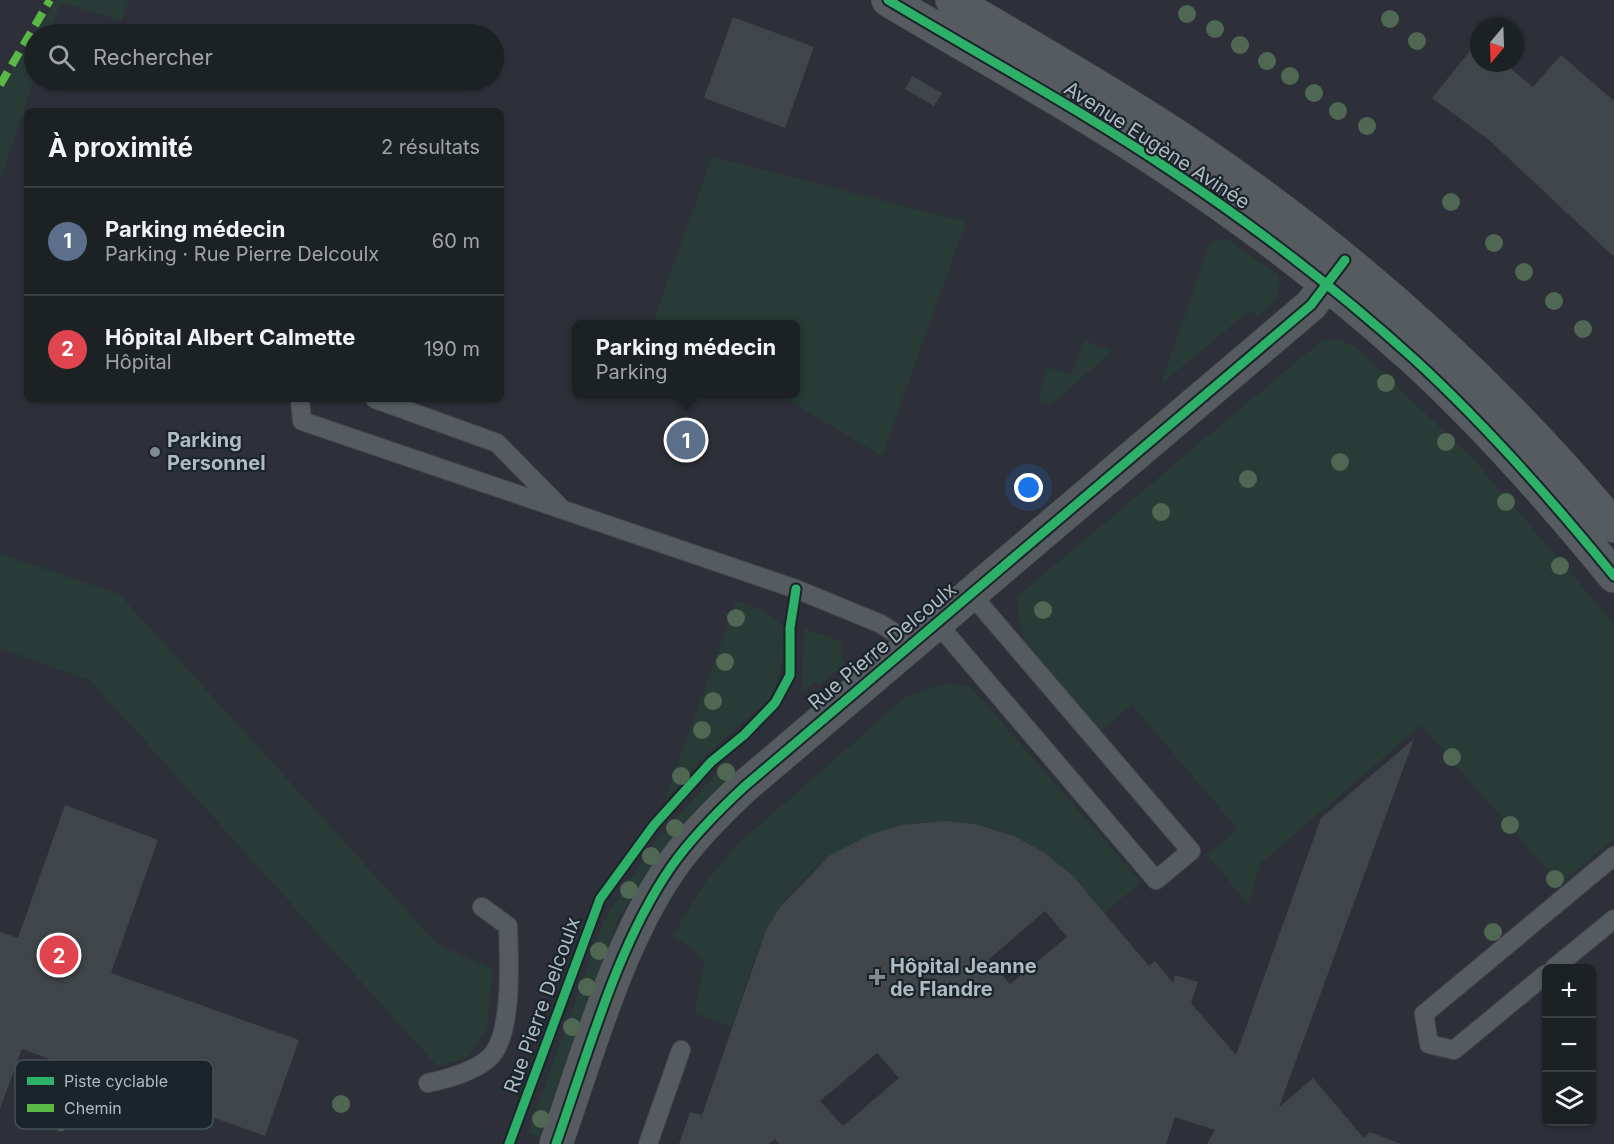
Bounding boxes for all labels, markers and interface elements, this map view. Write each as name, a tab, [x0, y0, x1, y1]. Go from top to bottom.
north arrow	[1470, 18, 1524, 72]
search box	[24, 24, 504, 90]
icon: search	[45, 41, 78, 74]
text: Rechercher	[93, 44, 213, 70]
street label: Avenue Eugène Avinée	[1060, 76, 1254, 214]
text: À proximité	[48, 132, 193, 163]
text: 2 résultats	[381, 135, 480, 159]
text: Parking médecin	[105, 216, 285, 242]
text: 1	[63, 229, 72, 253]
text: 60 m	[432, 229, 480, 253]
text: Parking · Rue Pierre Delcoulx	[105, 242, 379, 266]
popup	[572, 320, 800, 398]
text: Hôpital Albert Calmette	[105, 324, 355, 350]
text: Parking médecin	[596, 334, 776, 360]
text: 2	[61, 337, 74, 361]
text: 190 m	[424, 337, 480, 361]
text: Hôpital	[105, 350, 172, 374]
text: Parking	[596, 360, 668, 384]
pin: 1	[666, 418, 706, 462]
place label: Parking Personnel	[167, 428, 266, 475]
marker: Parking Personnel	[148, 445, 162, 459]
your location	[1014, 473, 1043, 502]
street label: Rue Pierre Delcoulx	[803, 577, 961, 715]
street label: Rue Pierre Delcoulx	[499, 914, 585, 1096]
pin: 2	[40, 932, 78, 978]
place label: Hôpital Jeanne de Flandre	[890, 954, 1037, 1001]
map controls	[1542, 964, 1596, 1126]
button: +	[1542, 964, 1596, 1018]
marker: Hôpital Jeanne de Flandre	[868, 968, 886, 986]
button: −	[1542, 1018, 1596, 1072]
legend	[15, 1060, 213, 1129]
text: Piste cyclable	[64, 1071, 168, 1091]
button: layers	[1542, 1072, 1596, 1126]
text: Chemin	[64, 1098, 122, 1118]

